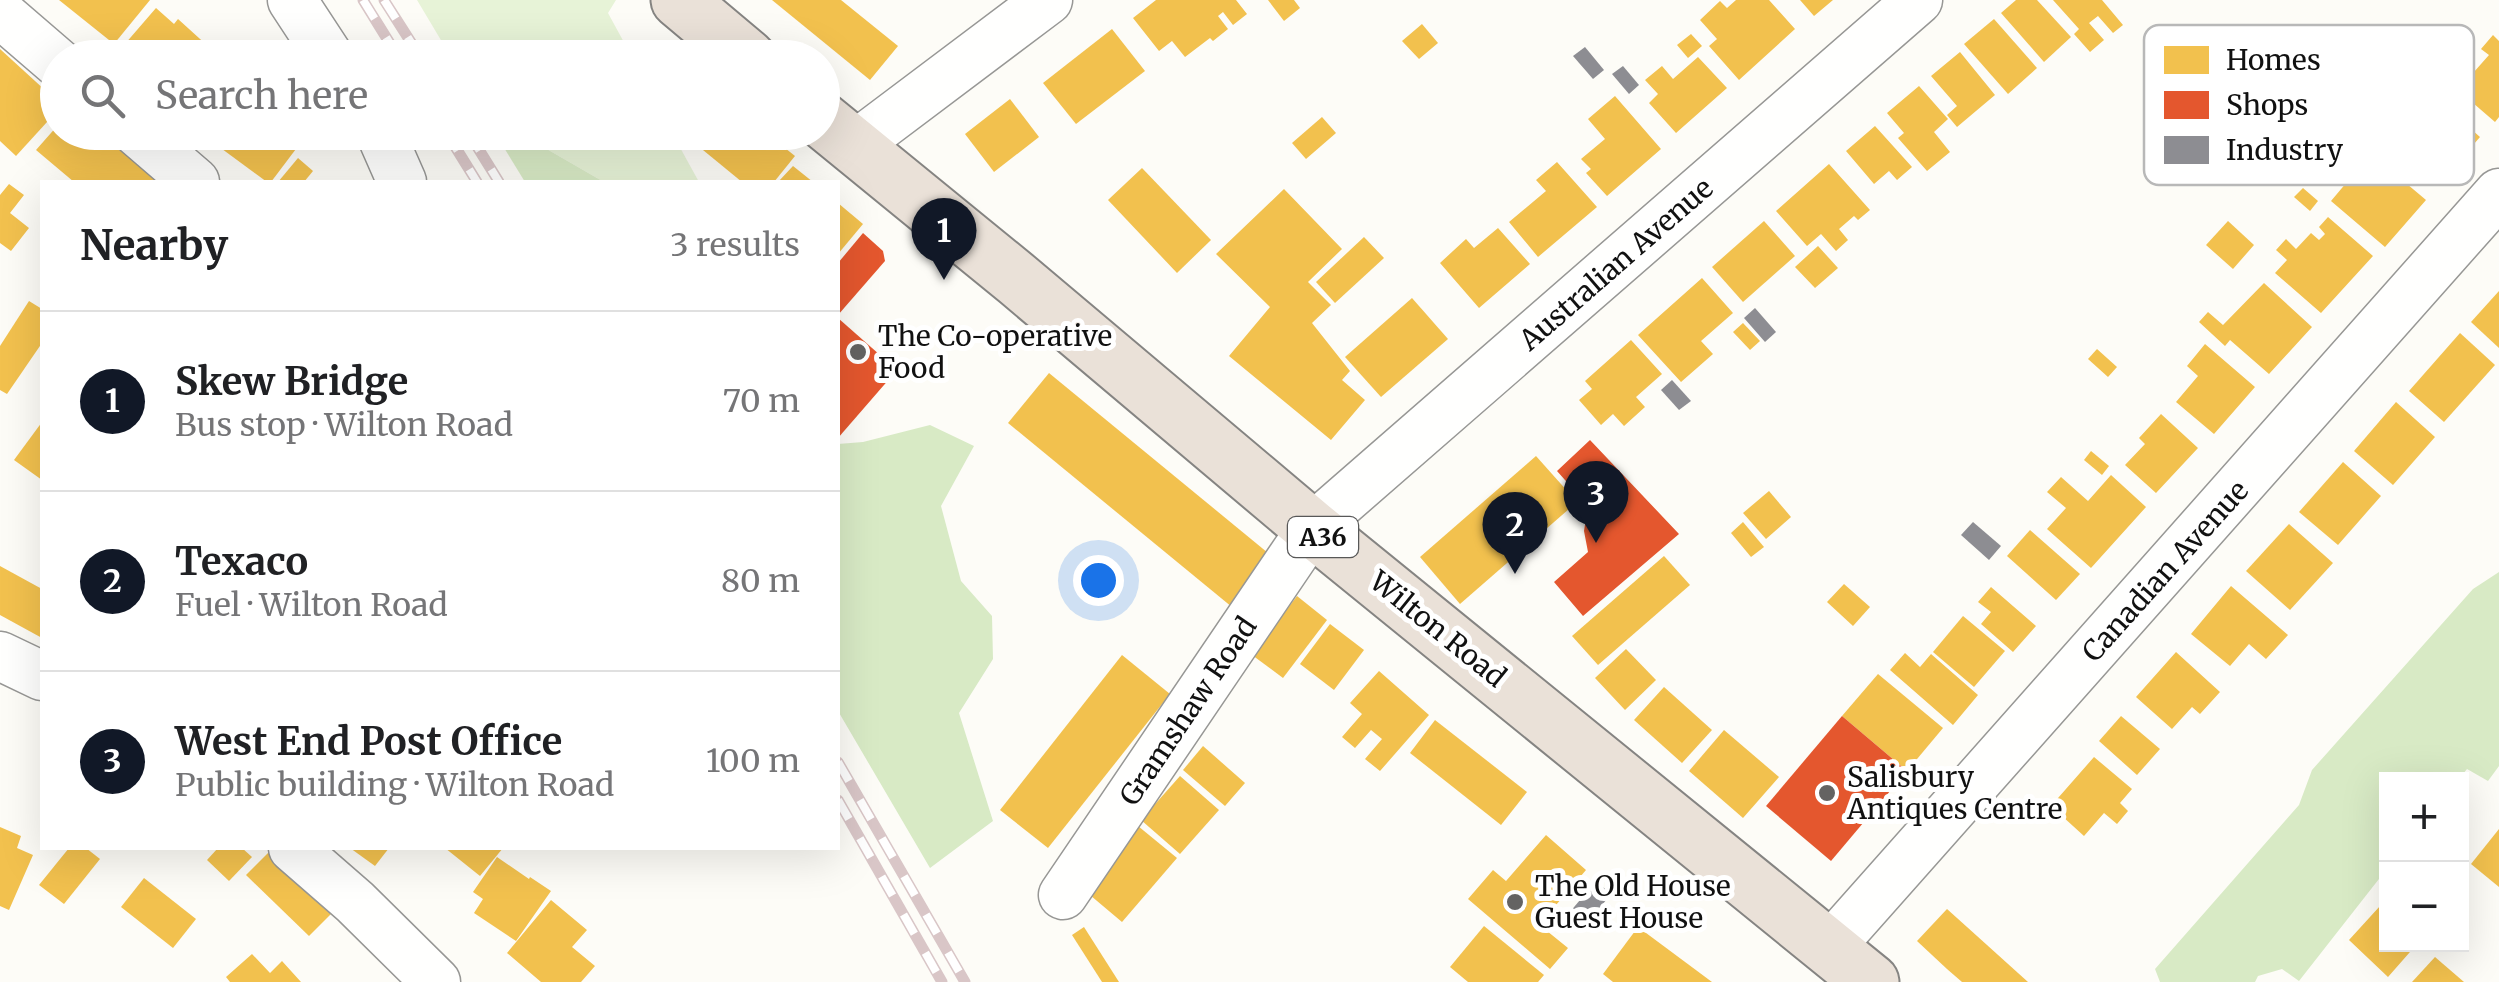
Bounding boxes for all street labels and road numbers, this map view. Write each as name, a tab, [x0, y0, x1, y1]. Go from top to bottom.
street label: Australian Avenue	[1511, 170, 1720, 359]
street label: Canadian Avenue	[2074, 473, 2256, 669]
road number: A36	[1288, 517, 1358, 557]
street label: Wilton Road	[1362, 562, 1514, 695]
street label: Gramshaw Road	[1112, 610, 1264, 812]

